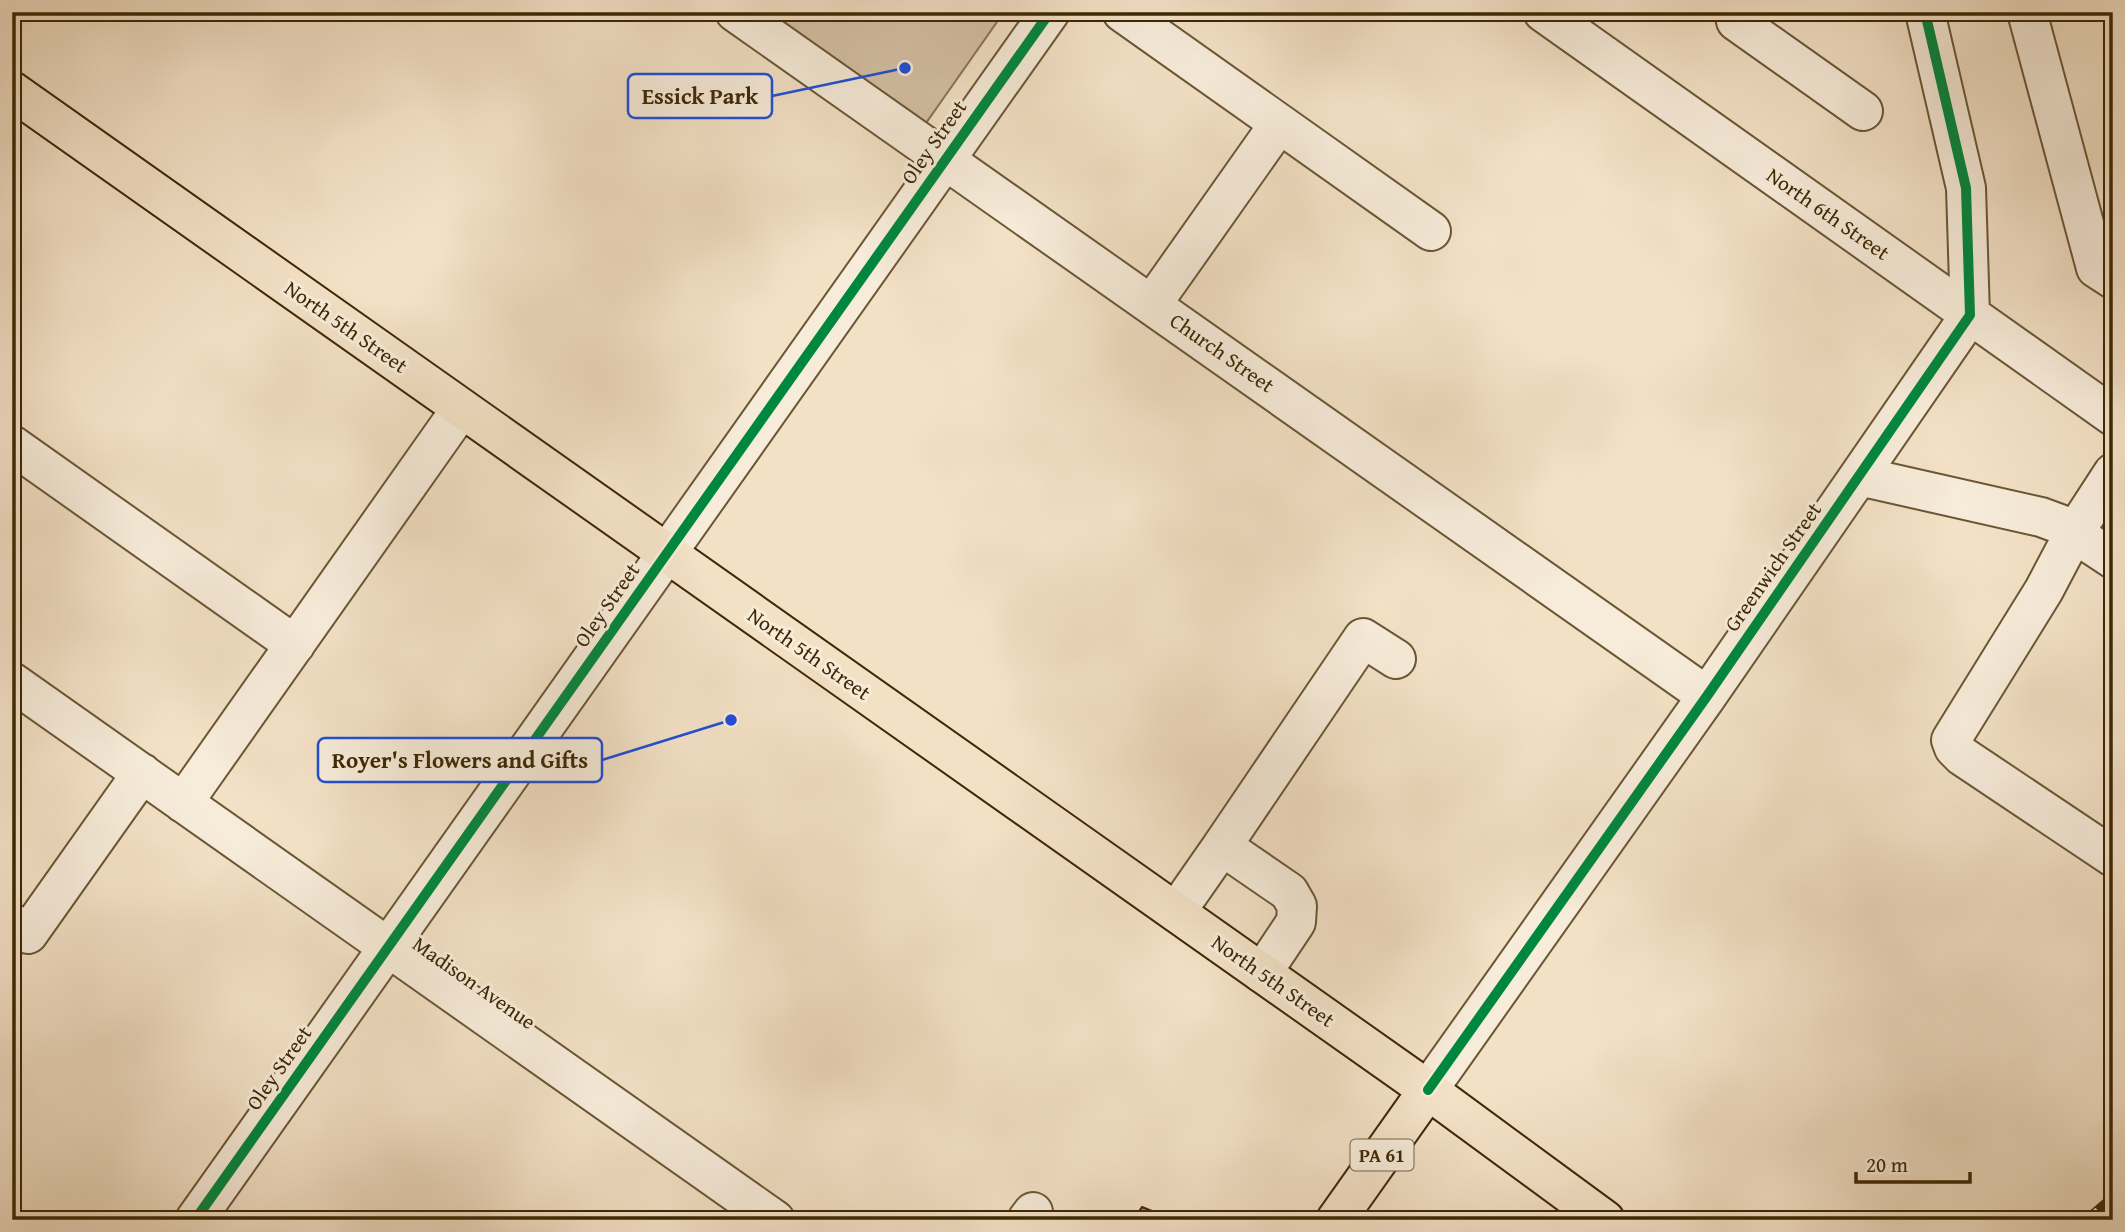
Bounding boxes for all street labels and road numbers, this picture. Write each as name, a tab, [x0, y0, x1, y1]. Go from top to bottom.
street label: Oley Street	[893, 93, 974, 190]
street label: North 6th Street	[1760, 160, 1897, 268]
street label: North 5th Street	[278, 273, 415, 381]
street label: Church Street	[1164, 305, 1281, 400]
street label: Greenwich Street	[1716, 495, 1829, 638]
street label: Oley Street	[566, 556, 647, 653]
street label: North 5th Street	[741, 600, 878, 708]
street label: North 5th Street	[1205, 927, 1342, 1035]
street label: Madison Avenue	[406, 929, 542, 1037]
street label: Oley Street	[238, 1019, 319, 1116]
road number: PA 61	[1350, 1140, 1414, 1170]

